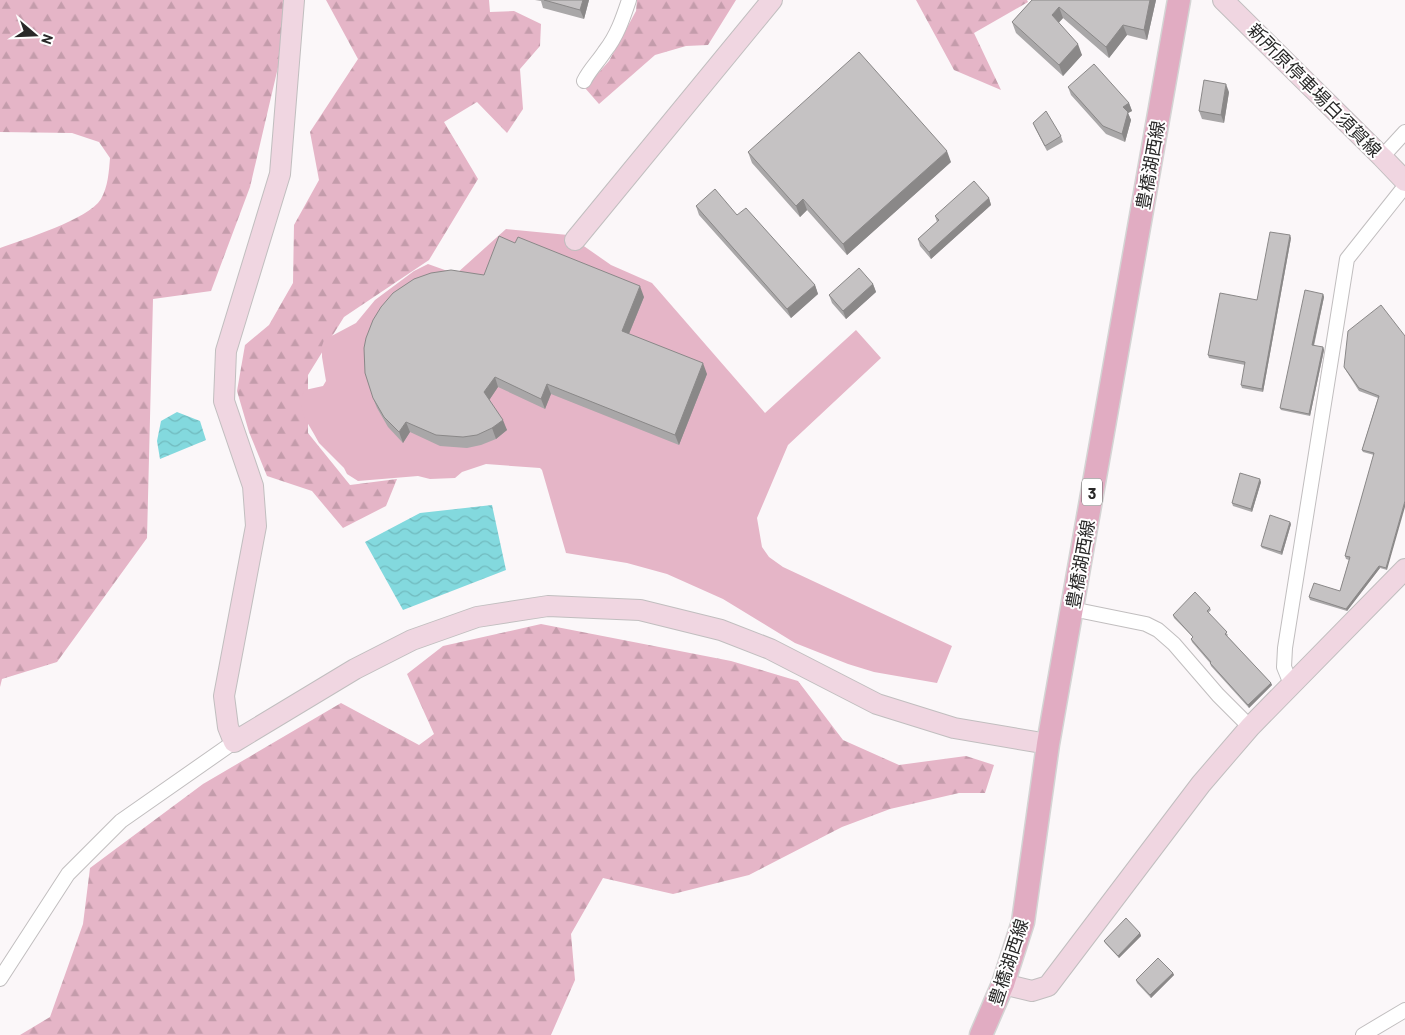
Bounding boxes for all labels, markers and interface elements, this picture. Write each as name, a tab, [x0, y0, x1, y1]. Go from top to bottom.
north arrow	[10, 10, 60, 60]
street label: 新所原停車場白須賀線	[1244, 19, 1386, 161]
text: N	[38, 32, 57, 47]
street label: 豊橋湖西線	[1131, 119, 1169, 211]
road number: 3	[1082, 478, 1102, 506]
street label: 豊橋湖西線	[1061, 518, 1099, 610]
street label: 豊橋湖西線	[984, 916, 1032, 1008]

